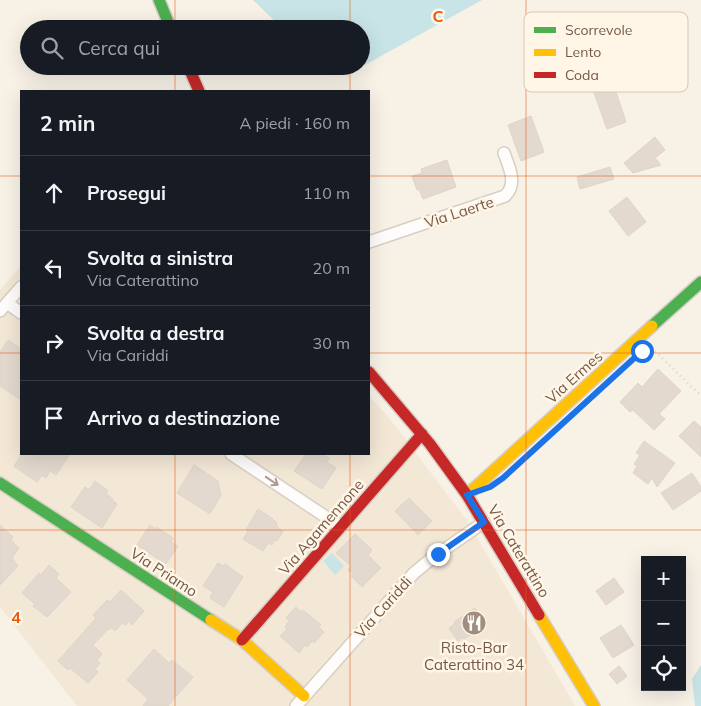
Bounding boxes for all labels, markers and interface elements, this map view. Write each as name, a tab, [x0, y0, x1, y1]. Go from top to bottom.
text: C	[433, 6, 444, 26]
legend	[524, 12, 688, 92]
search box	[20, 20, 370, 75]
text: Scorrevole	[565, 21, 632, 39]
icon: search	[38, 34, 66, 62]
text: Cerca qui	[78, 36, 160, 60]
text: Lento	[565, 43, 601, 61]
text: Coda	[565, 66, 599, 84]
text: 2 min	[40, 110, 95, 136]
text: A piedi · 160 m	[239, 113, 350, 133]
icon: ahead	[40, 179, 68, 207]
text: Prosegui	[87, 181, 166, 205]
text: 110 m	[303, 183, 350, 203]
street label: Via Laerte	[422, 192, 496, 232]
text: Svolta a sinistra	[87, 246, 233, 270]
icon: left	[40, 254, 68, 282]
text: 20 m	[313, 258, 350, 278]
text: Via Caterattino	[87, 270, 199, 290]
text: Svolta a destra	[87, 321, 225, 345]
icon: right	[40, 329, 68, 357]
text: 30 m	[313, 333, 350, 353]
route start	[631, 340, 654, 363]
text: Via Cariddi	[87, 345, 169, 365]
street label: Via Ermes	[542, 347, 606, 407]
icon: arrive	[40, 404, 68, 432]
text: Arrivo a destinazione	[87, 406, 280, 430]
street label: Via Agamennone	[274, 475, 368, 579]
one-way arrow	[264, 476, 278, 486]
street label: Via Caterattino	[484, 501, 554, 601]
street label: Via Priamo	[127, 543, 201, 601]
route end	[427, 543, 450, 566]
map controls	[641, 556, 686, 691]
button: +	[641, 556, 686, 601]
street label: Via Cariddi	[350, 572, 416, 642]
button: −	[641, 601, 686, 646]
text: 4	[11, 607, 21, 627]
restaurant icon: Risto-Bar Caterattino 34	[461, 610, 487, 636]
place label: Risto-Bar Caterattino 34	[424, 638, 524, 674]
button: locate	[641, 646, 686, 691]

